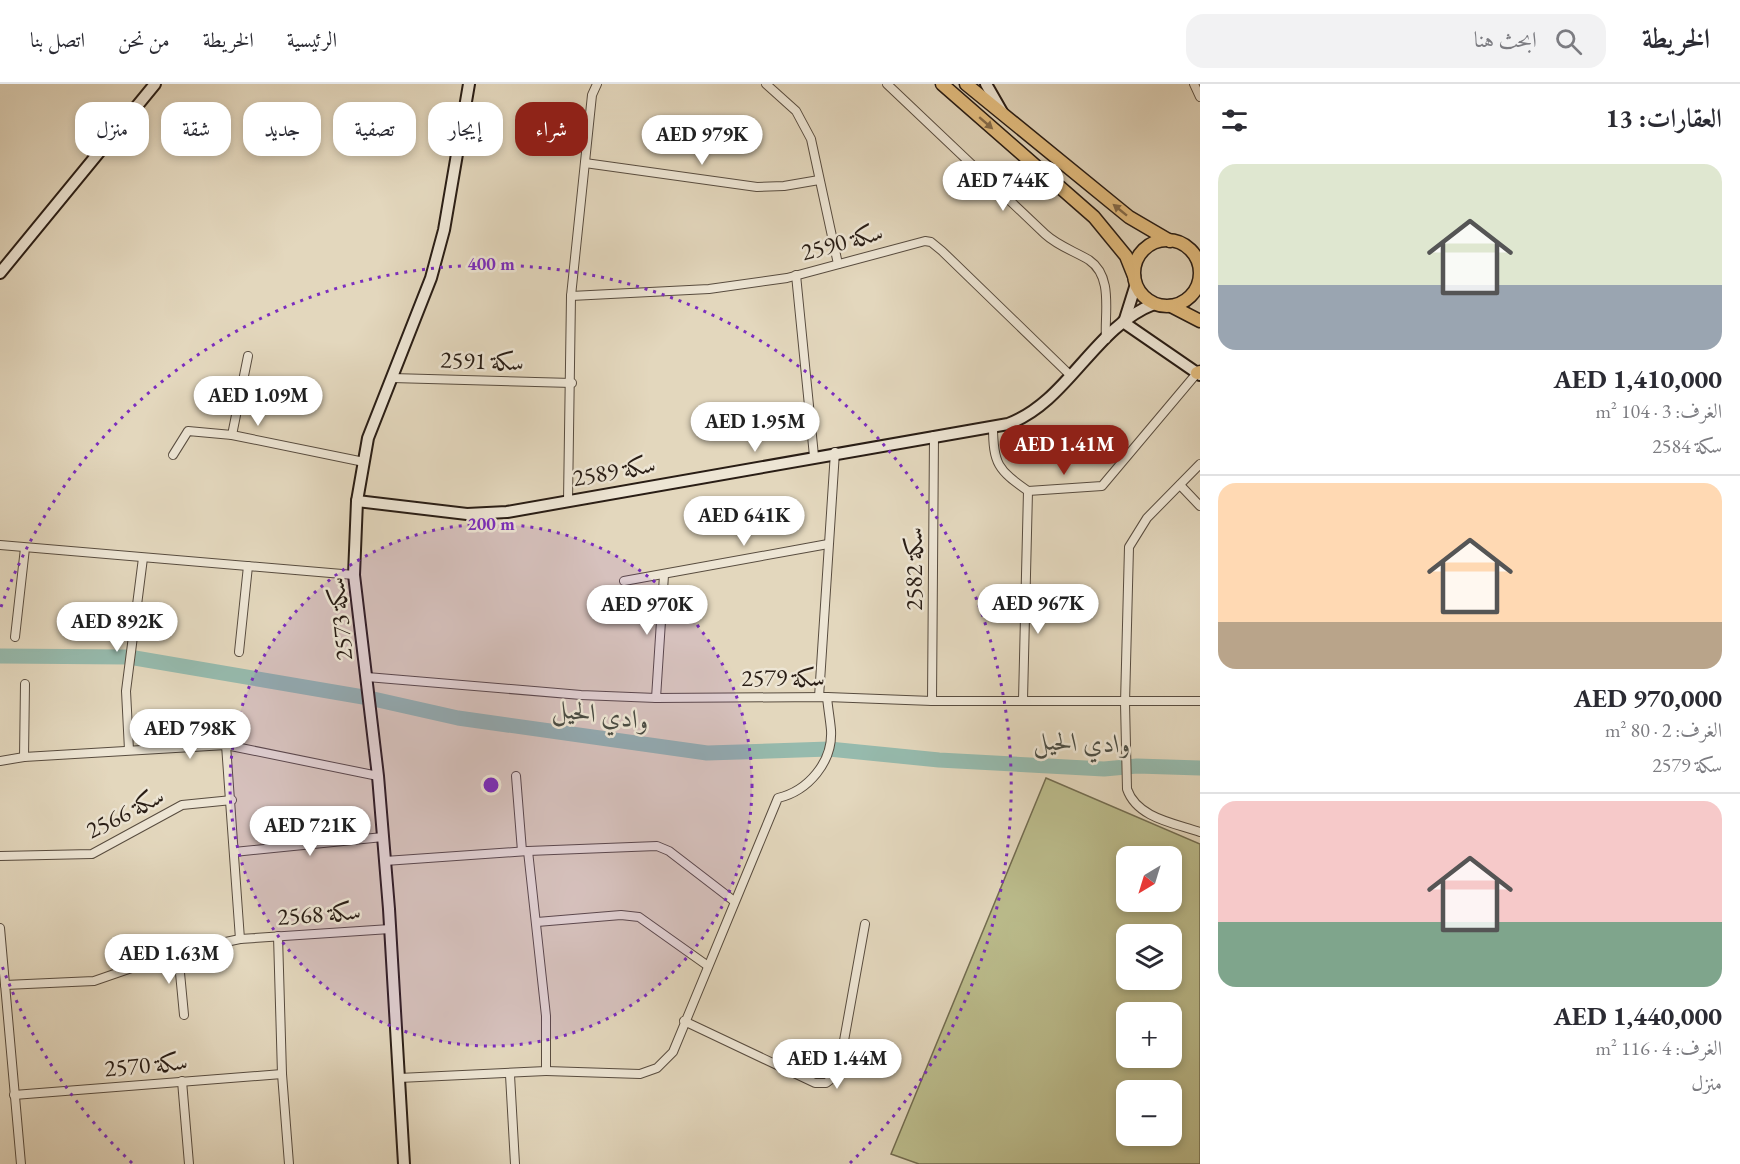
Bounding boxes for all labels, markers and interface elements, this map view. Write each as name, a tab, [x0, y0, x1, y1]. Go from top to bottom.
search box	[1186, 14, 1606, 68]
text: الخريطة	[1642, 20, 1710, 56]
text: ابحث هنا	[1474, 25, 1537, 54]
icon: search	[1552, 25, 1585, 58]
text: اتصل بنا	[30, 26, 85, 53]
text: من نحن	[118, 26, 170, 53]
text: الخريطة	[203, 26, 254, 53]
text: الرئيسية	[287, 26, 337, 53]
text: العقارات: 13	[1605, 101, 1722, 135]
chip: منزل	[75, 102, 149, 156]
chip: شقة	[161, 102, 231, 156]
chip: جديد	[243, 102, 321, 156]
chip: تصفية	[333, 102, 416, 156]
chip: إيجار	[428, 102, 503, 156]
chip: شراء	[515, 102, 588, 156]
icon: filters	[1218, 104, 1251, 137]
pin: AED 979K	[640, 115, 764, 166]
one-way arrow	[978, 116, 993, 130]
text: AED 979K	[656, 121, 748, 147]
pin: AED 744K	[941, 161, 1065, 212]
text: AED 744K	[957, 167, 1049, 193]
icon: home	[1416, 203, 1524, 311]
one-way arrow	[1113, 204, 1128, 217]
street label: سكة 2590	[797, 216, 886, 267]
text: 400 m	[467, 252, 515, 275]
street label: سكة 2591	[440, 344, 524, 377]
text: AED 1,410,000	[1553, 362, 1722, 396]
pin: AED 1.09M	[189, 376, 327, 427]
text: AED 1.09M	[208, 382, 308, 408]
text: الغرف: 3 · 104 m²	[1595, 398, 1722, 424]
pin: AED 1.95M	[686, 402, 824, 453]
text: AED 1.95M	[705, 408, 805, 434]
pin: AED 1.41M	[995, 425, 1133, 476]
text: AED 1.41M	[1014, 431, 1114, 457]
text: سكة 2584	[1652, 433, 1722, 459]
street label: سكة 2589	[570, 448, 658, 493]
pin: AED 641K	[682, 496, 806, 547]
text: AED 641K	[698, 502, 790, 528]
text: 200 m	[467, 512, 515, 535]
icon: home	[1416, 522, 1524, 630]
street label: سكة 2582	[898, 527, 929, 611]
street label: سكة 2573	[320, 576, 359, 662]
pin: AED 967K	[976, 584, 1100, 635]
pin: AED 970K	[585, 585, 709, 636]
text: AED 967K	[992, 590, 1084, 616]
text: AED 970K	[601, 591, 693, 617]
pin: AED 892K	[55, 602, 179, 653]
text: AED 892K	[71, 608, 163, 634]
street label: سكة 2579	[741, 662, 825, 693]
text: AED 970,000	[1574, 681, 1722, 715]
water label: وادي الحيل	[550, 690, 652, 742]
pin: AED 798K	[128, 709, 252, 760]
text: AED 798K	[144, 715, 236, 741]
text: الغرف: 2 · 80 m²	[1605, 717, 1722, 743]
water label: وادي الحيل	[1032, 723, 1132, 765]
text: سكة 2579	[1652, 752, 1722, 778]
centre of rings	[481, 775, 501, 795]
street label: سكة 2566	[80, 780, 169, 845]
pin: AED 721K	[248, 806, 372, 857]
text: AED 721K	[264, 812, 356, 838]
icon: home	[1416, 840, 1524, 948]
north arrow	[1116, 846, 1182, 912]
map controls	[1116, 846, 1182, 1146]
street label: سكة 2568	[276, 895, 362, 932]
button: layers	[1116, 924, 1182, 990]
pin: AED 1.63M	[100, 934, 238, 985]
text: AED 1.63M	[119, 940, 219, 966]
text: AED 1,440,000	[1553, 999, 1722, 1033]
button: +	[1116, 1002, 1182, 1068]
text: الغرف: 4 · 116 m²	[1595, 1035, 1722, 1061]
pin: AED 1.44M	[768, 1039, 906, 1090]
street label: سكة 2570	[103, 1045, 189, 1084]
text: AED 1.44M	[787, 1045, 887, 1071]
text: منزل	[1691, 1070, 1722, 1096]
button: −	[1116, 1080, 1182, 1146]

